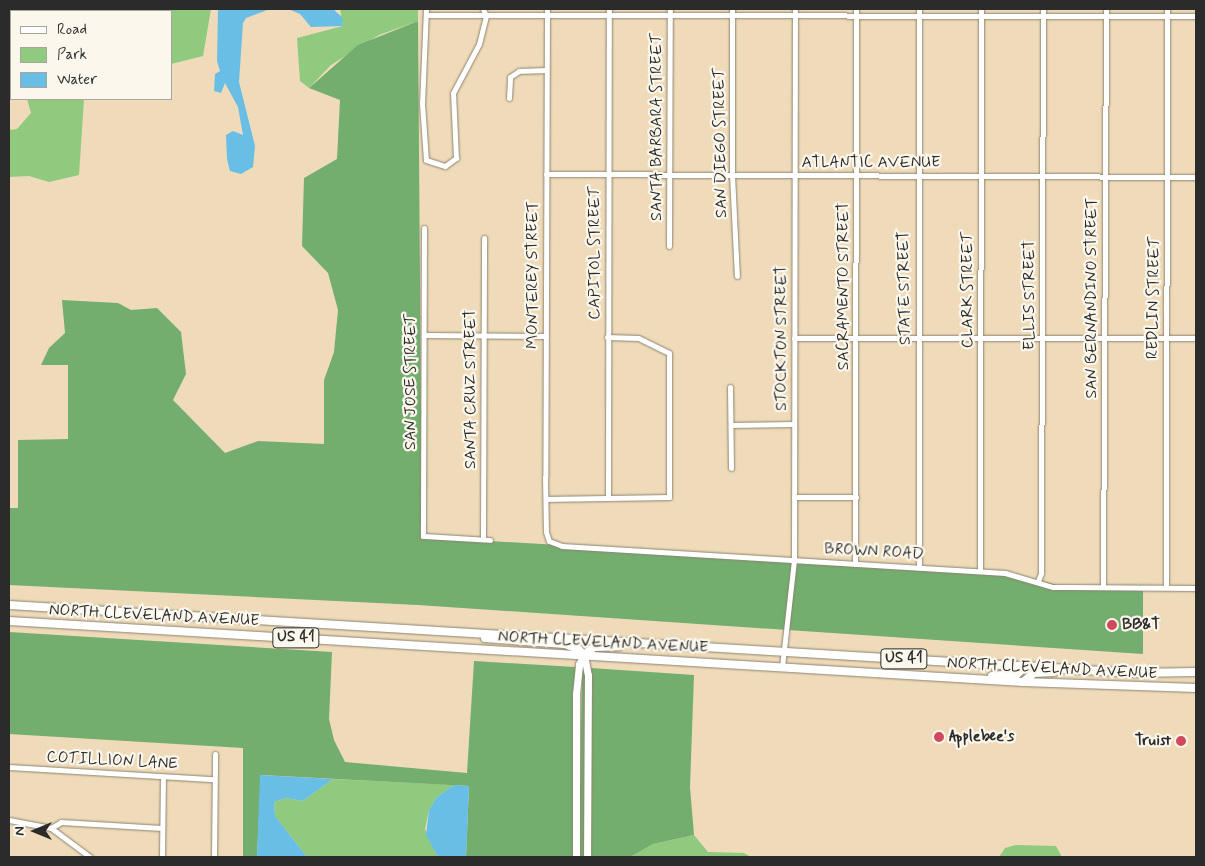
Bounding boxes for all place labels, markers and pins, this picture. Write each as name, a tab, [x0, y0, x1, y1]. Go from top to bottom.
place label: BB&T	[1122, 615, 1160, 635]
marker: BB&T	[1106, 619, 1118, 631]
place label: Applebee's	[949, 727, 1014, 747]
marker: Applebee's	[933, 731, 945, 743]
place label: Truist	[1135, 731, 1171, 751]
marker: Truist	[1175, 735, 1187, 747]

